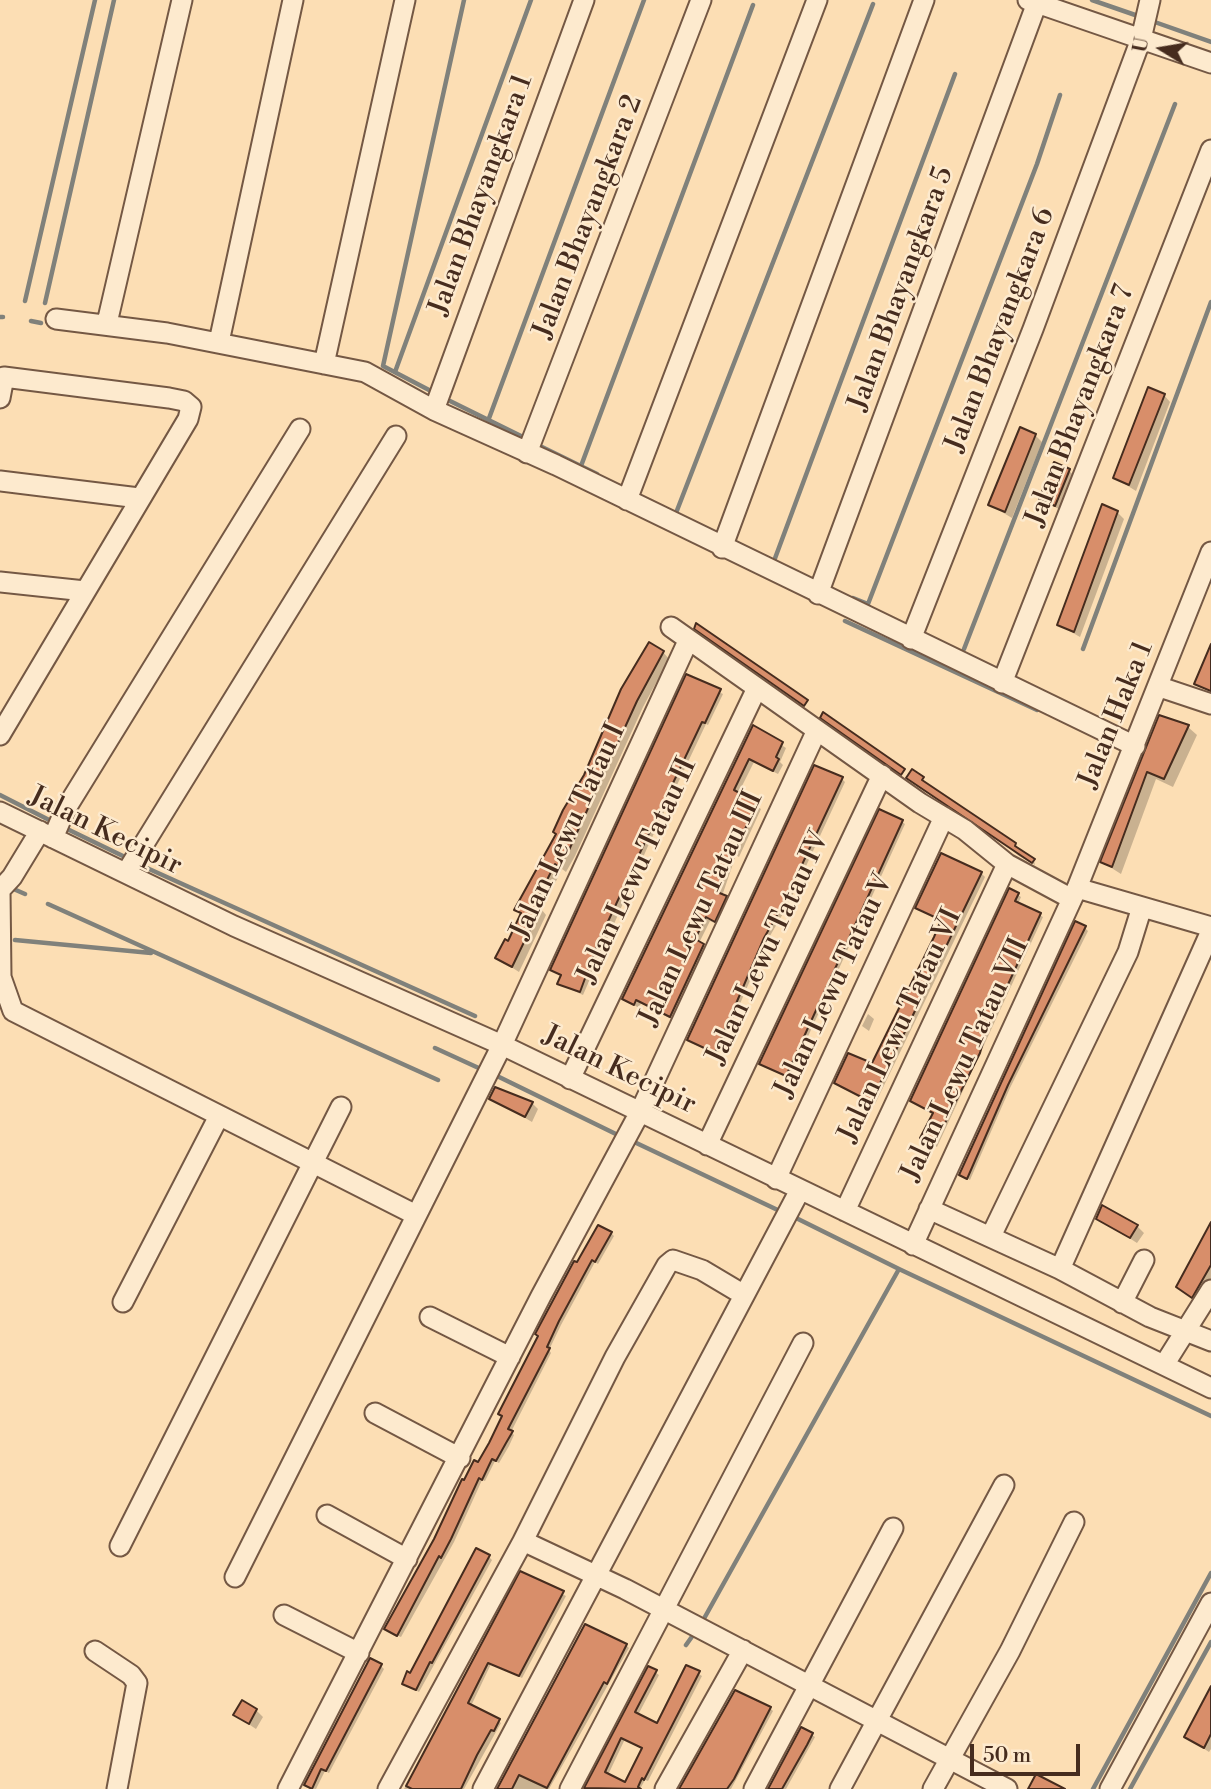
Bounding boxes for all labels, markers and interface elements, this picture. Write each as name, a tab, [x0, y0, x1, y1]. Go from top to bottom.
north arrow	[1127, 14, 1197, 84]
text: U	[1128, 35, 1155, 55]
street label: Jalan Bhayangkara 1	[423, 70, 541, 320]
street label: Jalan Bhayangkara 2	[527, 91, 651, 343]
street label: Jalan Bhayangkara 5	[842, 162, 962, 416]
street label: Jalan Bhayangkara 6	[939, 203, 1063, 457]
street label: Jalan Bhayangkara 7	[1019, 281, 1143, 531]
street label: Jalan Haka 1	[1072, 637, 1162, 793]
street label: Jalan Lewu Tatau I	[504, 719, 634, 945]
street label: Jalan Lewu Tatau II	[571, 753, 705, 989]
street label: Jalan Kecipir	[23, 780, 187, 884]
street label: Jalan Lewu Tatau III	[633, 786, 771, 1032]
street label: Jalan Lewu Tatau IV	[700, 826, 838, 1070]
street label: Jalan Lewu Tatau V	[768, 869, 902, 1103]
street label: Jalan Lewu Tatau VI	[832, 904, 970, 1148]
street label: Jalan Lewu Tatau VII	[895, 933, 1037, 1187]
street label: Jalan Kecipir	[537, 1019, 701, 1123]
scale bar	[973, 1730, 1083, 1774]
text: 50 m	[983, 1743, 1031, 1769]

